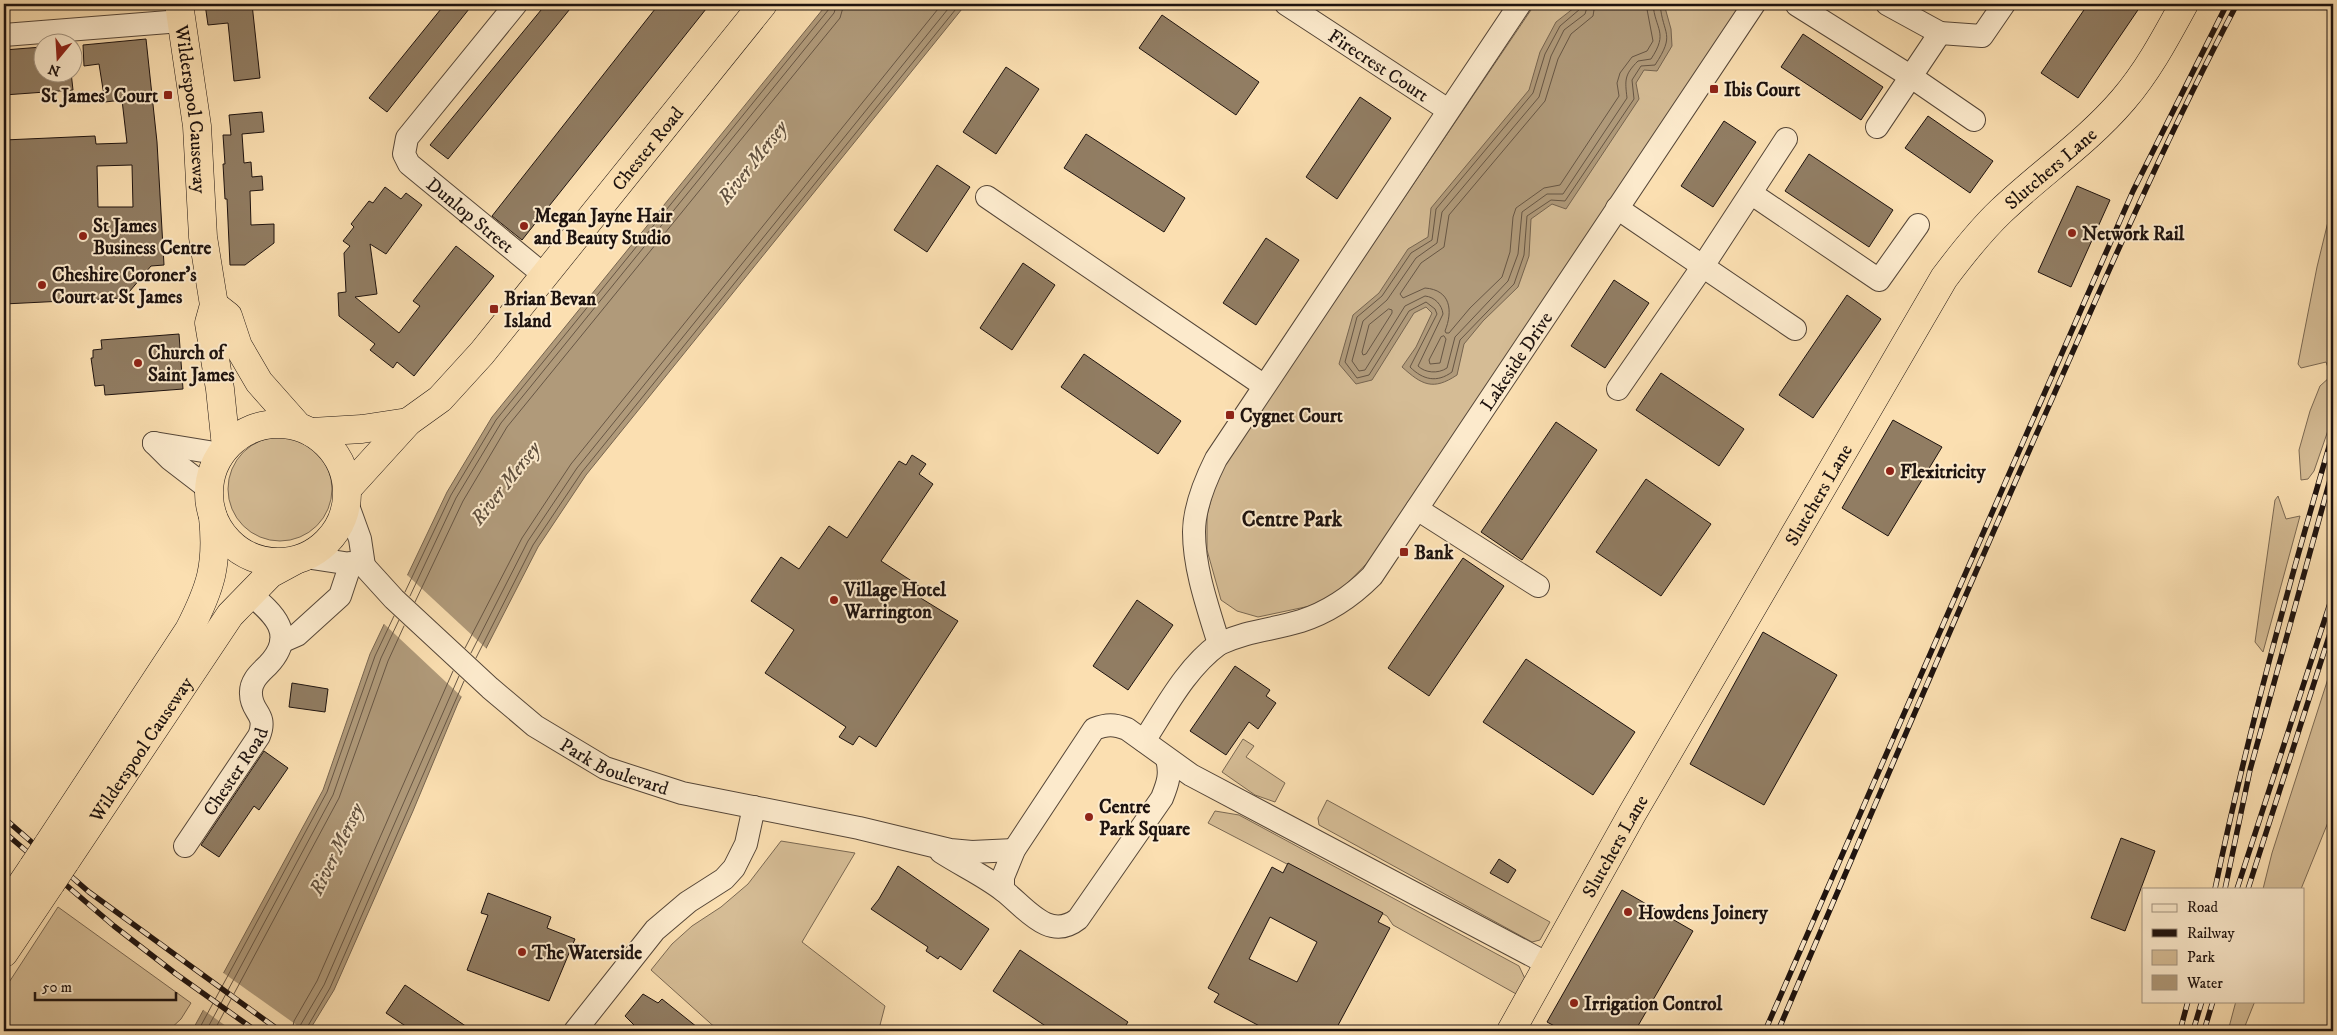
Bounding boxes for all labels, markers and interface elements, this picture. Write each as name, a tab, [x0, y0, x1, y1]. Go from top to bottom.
street label: Wilderspool Causeway	[169, 22, 211, 195]
street label: Firecrest Court	[1323, 25, 1433, 107]
north arrow	[32, 32, 82, 82]
text: N	[46, 59, 63, 80]
place label: Ibis Court	[1724, 79, 1801, 102]
marker: Ibis Court	[1708, 83, 1720, 95]
place label: St James' Court	[41, 85, 159, 108]
marker: St James' Court	[162, 89, 174, 101]
street label: Chester Road	[607, 102, 689, 196]
water label: River Mersey	[712, 115, 794, 210]
street label: Slutchers Lane	[2000, 123, 2102, 215]
street label: Dunlop Street	[421, 173, 518, 259]
place label: Megan Jayne Hair and Beauty Studio	[534, 205, 673, 250]
place label: St James Business Centre	[93, 215, 211, 260]
marker: Megan Jayne Hair and Beauty Studio	[518, 220, 530, 232]
place label: Network Rail	[2082, 223, 2185, 246]
marker: Network Rail	[2066, 227, 2078, 239]
marker: St James Business Centre	[77, 230, 89, 242]
place label: Cheshire Coroner’s Court at St James	[52, 264, 197, 309]
marker: Cheshire Coroner’s Court at St James	[36, 279, 48, 291]
place label: Brian Bevan Island	[504, 288, 597, 333]
marker: Brian Bevan Island	[488, 303, 500, 315]
street label: Lakeside Drive	[1476, 308, 1558, 415]
place label: Church of Saint James	[148, 342, 235, 387]
marker: Church of Saint James	[132, 357, 144, 369]
place label: Cygnet Court	[1240, 405, 1344, 428]
marker: Cygnet Court	[1224, 409, 1236, 421]
water label: River Mersey	[465, 436, 547, 531]
street label: Slutchers Lane	[1781, 440, 1858, 550]
place label: Flexitricity	[1900, 461, 1986, 484]
marker: Flexitricity	[1884, 465, 1896, 477]
district label: Centre Park	[1242, 507, 1343, 533]
place label: Bank	[1414, 542, 1454, 565]
marker: Bank	[1398, 546, 1410, 558]
place label: Village Hotel Warrington	[843, 579, 946, 624]
marker: Village Hotel Warrington	[828, 594, 840, 606]
street label: Wilderspool Causeway	[85, 672, 199, 828]
street label: Chester Road	[199, 725, 274, 821]
street label: Park Boulevard	[555, 734, 672, 801]
street label: Slutchers Lane	[1578, 791, 1654, 902]
place label: Centre Park Square	[1099, 796, 1190, 842]
water label: River Mersey	[304, 799, 371, 900]
marker: Centre Park Square	[1083, 811, 1095, 823]
legend	[2142, 888, 2304, 1002]
text: Road	[2187, 898, 2219, 917]
place label: Howdens Joinery	[1638, 902, 1769, 925]
marker: Howdens Joinery	[1622, 906, 1634, 918]
text: Railway	[2187, 924, 2235, 943]
place label: The Waterside	[531, 942, 642, 965]
marker: The Waterside	[516, 946, 528, 958]
text: Park	[2187, 948, 2216, 967]
scale bar	[35, 970, 176, 1002]
text: Water	[2186, 974, 2223, 993]
text: 50 m	[42, 978, 72, 997]
place label: Irrigation Control	[1584, 993, 1722, 1016]
marker: Irrigation Control	[1568, 997, 1580, 1009]

